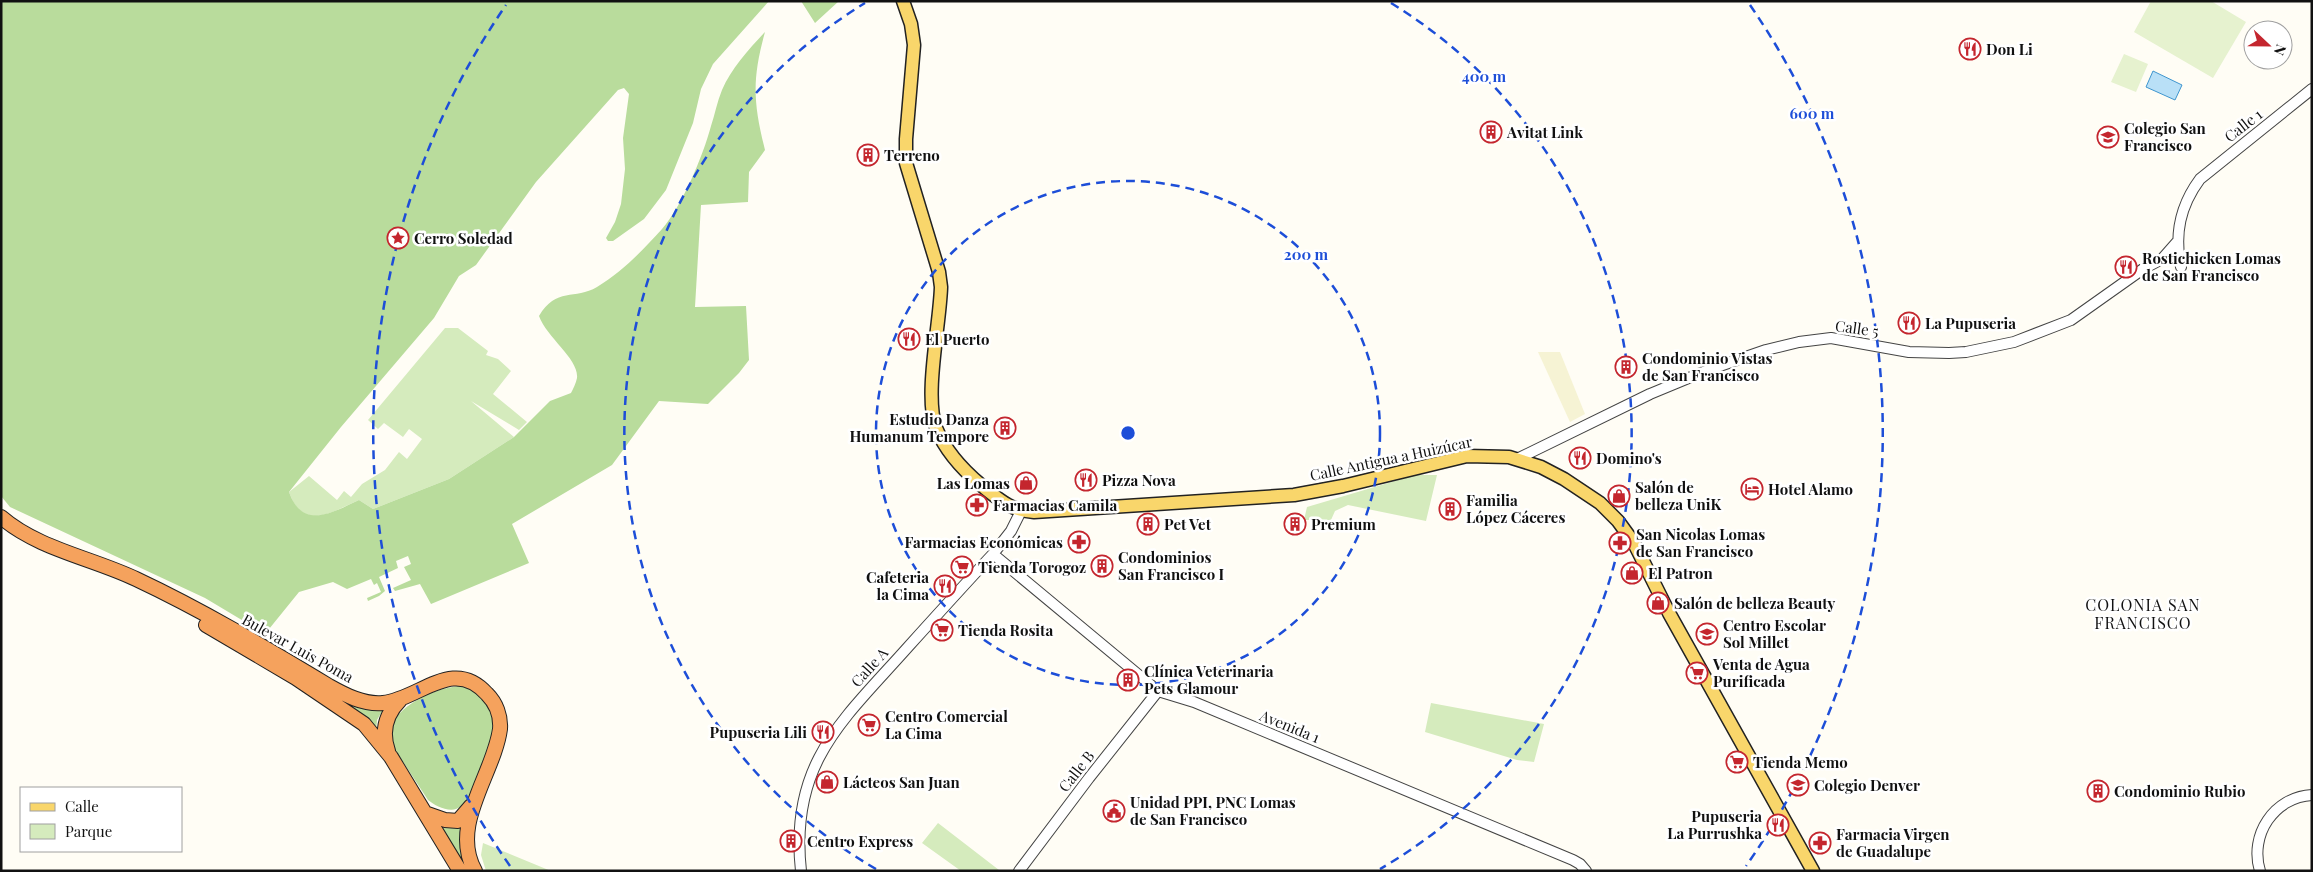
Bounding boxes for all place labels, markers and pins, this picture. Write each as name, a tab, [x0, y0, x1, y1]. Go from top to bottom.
restaurant icon: Don Li	[1958, 37, 1982, 61]
place label: Don Li	[1986, 39, 2033, 59]
place label: Colegio San Francisco	[2124, 118, 2206, 155]
building icon: Avitat Link	[1479, 120, 1503, 144]
place label: Avitat Link	[1506, 122, 1583, 142]
school or university icon: Colegio San Francisco	[2096, 125, 2120, 149]
building icon: Terreno	[856, 143, 880, 167]
place label: Terreno	[884, 145, 940, 165]
place icon: Cerro Soledad	[386, 226, 410, 250]
place label: Cerro Soledad	[414, 228, 513, 248]
place label: Rostichicken Lomas de San Francisco	[2142, 248, 2281, 285]
restaurant icon: Rostichicken Lomas de San Francisco	[2114, 255, 2138, 279]
restaurant icon: La Pupuseria	[1897, 311, 1921, 335]
place label: La Pupuseria	[1925, 313, 2016, 333]
restaurant icon: El Puerto	[897, 327, 921, 351]
place label: El Puerto	[925, 329, 990, 349]
place label: Condominio Vistas de San Francisco	[1642, 348, 1773, 385]
building icon: Condominio Vistas de San Francisco	[1614, 355, 1638, 379]
place label: Estudio Danza Humanum Tempore	[849, 409, 989, 446]
building icon: Estudio Danza Humanum Tempore	[993, 416, 1017, 440]
centre of rings	[1119, 424, 1137, 442]
restaurant icon: Domino's	[1568, 446, 1592, 470]
place label: Domino's	[1596, 448, 1662, 468]
restaurant icon: Pizza Nova	[1074, 468, 1098, 492]
place label: Pizza Nova	[1102, 470, 1176, 490]
shop icon: Las Lomas	[1014, 471, 1038, 495]
place label: Las Lomas	[937, 473, 1010, 493]
place label: Salón de belleza UniK	[1635, 477, 1721, 514]
hotel icon: Hotel Alamo	[1740, 477, 1764, 501]
place label: Hotel Alamo	[1768, 479, 1853, 499]
shop icon: Salón de belleza UniK	[1607, 484, 1631, 508]
place label: Familia López Cáceres	[1466, 490, 1565, 527]
pharmacy icon: Farmacias Camila	[965, 493, 989, 517]
place label: Farmacias Camila	[993, 495, 1117, 515]
building icon: Familia López Cáceres	[1438, 497, 1462, 521]
building icon: Pet Vet	[1136, 512, 1160, 536]
building icon: Premium	[1283, 512, 1307, 536]
place label: Pet Vet	[1164, 514, 1212, 534]
place label: Premium	[1311, 514, 1376, 534]
place label: San Nicolas Lomas de San Francisco	[1636, 524, 1765, 561]
pharmacy icon: Farmacias Económicas	[1067, 530, 1091, 554]
pharmacy icon: San Nicolas Lomas de San Francisco	[1608, 531, 1632, 555]
place label: Farmacias Económicas	[904, 532, 1063, 552]
place label: Condominios San Francisco I	[1118, 547, 1225, 584]
building icon: Condominios San Francisco I	[1090, 554, 1114, 578]
supermarket icon: Tienda Torogoz	[950, 555, 974, 579]
place label: Tienda Torogoz	[978, 557, 1086, 577]
shop icon: El Patron	[1620, 561, 1644, 585]
place label: El Patron	[1648, 563, 1713, 583]
place label: Cafeteria la Cima	[866, 567, 929, 604]
restaurant icon: Cafeteria la Cima	[933, 574, 957, 598]
shop icon: Salón de belleza Beauty	[1646, 591, 1670, 615]
place label: Salón de belleza Beauty	[1674, 593, 1836, 613]
place label: Centro Escolar Sol Millet	[1723, 615, 1826, 652]
supermarket icon: Tienda Rosita	[930, 618, 954, 642]
place label: Tienda Rosita	[958, 620, 1053, 640]
school or university icon: Centro Escolar Sol Millet	[1695, 622, 1719, 646]
place label: Venta de Agua Purificada	[1712, 654, 1810, 691]
place label: Clínica Veterinaria Pets Glamour	[1144, 661, 1274, 698]
supermarket icon: Venta de Agua Purificada	[1685, 661, 1709, 685]
building icon: Clínica Veterinaria Pets Glamour	[1116, 668, 1140, 692]
place label: Centro Comercial La Cima	[885, 706, 1008, 743]
supermarket icon: Centro Comercial La Cima	[857, 713, 881, 737]
restaurant icon: Pupuseria Lili	[811, 720, 835, 744]
place label: Pupuseria Lili	[710, 722, 807, 742]
supermarket icon: Tienda Memo	[1725, 750, 1749, 774]
place label: Tienda Memo	[1753, 752, 1848, 772]
shop icon: Lácteos San Juan	[815, 770, 839, 794]
place label: Lácteos San Juan	[843, 772, 960, 792]
school or university icon: Colegio Denver	[1786, 773, 1810, 797]
place label: Colegio Denver	[1814, 775, 1920, 795]
building icon: Condominio Rubio	[2086, 779, 2110, 803]
place label: Condominio Rubio	[2114, 781, 2245, 801]
place label: Unidad PPI, PNC Lomas de San Francisco	[1130, 792, 1296, 829]
public building icon: Unidad PPI, PNC Lomas de San Francisco	[1102, 799, 1126, 823]
place label: Pupuseria La Purrushka	[1667, 806, 1762, 843]
restaurant icon: Pupuseria La Purrushka	[1766, 813, 1790, 837]
place label: Farmacia Virgen de Guadalupe	[1836, 824, 1950, 861]
building icon: Centro Express	[779, 829, 803, 853]
place label: Centro Express	[807, 831, 913, 851]
pharmacy icon: Farmacia Virgen de Guadalupe	[1808, 831, 1832, 855]

